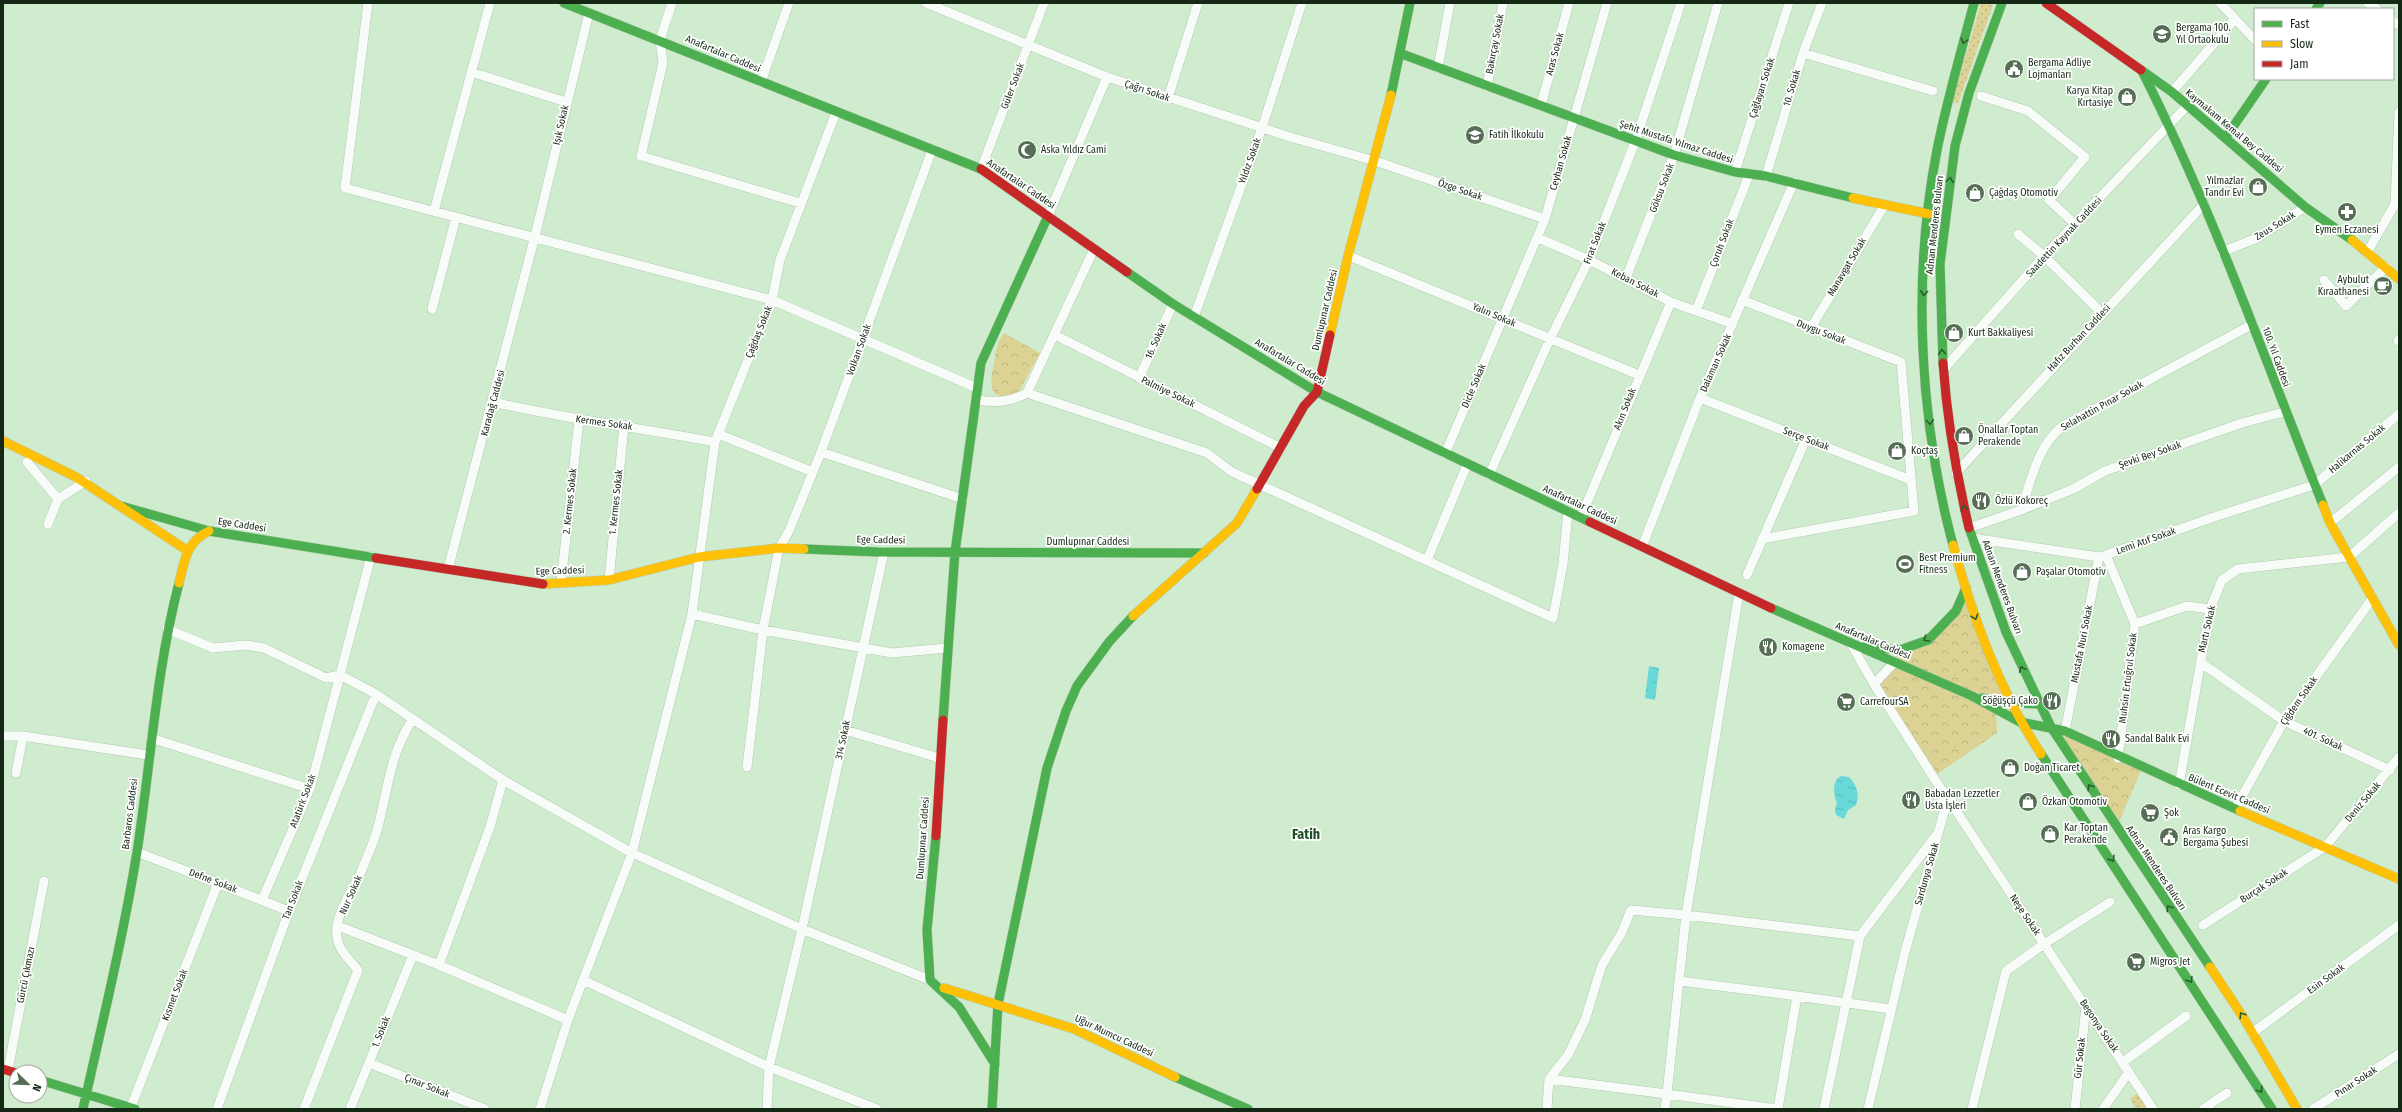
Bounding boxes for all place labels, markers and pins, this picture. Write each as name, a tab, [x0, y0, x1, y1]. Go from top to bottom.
place label: Bergama 100. Yıl Ortaokulu	[2176, 22, 2231, 46]
school or university icon: Bergama 100. Yıl Ortaokulu	[2151, 23, 2173, 45]
place label: Bergama Adliye Lojmanları	[2028, 57, 2091, 81]
public building icon: Bergama Adliye Lojmanları	[2003, 58, 2025, 80]
place label: Karya Kitap Kırtasiye	[2067, 85, 2113, 109]
shop icon: Karya Kitap Kırtasiye	[2116, 86, 2138, 108]
school or university icon: Fatih İlkokulu	[1464, 124, 1486, 146]
place label: Fatih İlkokulu	[1489, 127, 1544, 141]
mosque icon: Aska Yıldız Cami	[1016, 139, 1038, 161]
place label: Aska Yıldız Cami	[1041, 144, 1106, 156]
place label: Yılmazlar Tandır Evi	[2205, 175, 2245, 199]
shop icon: Yılmazlar Tandır Evi	[2247, 176, 2269, 198]
shop icon: Çağdaş Otomotiv	[1964, 182, 1986, 204]
place label: Çağdaş Otomotiv	[1989, 187, 2059, 199]
pharmacy icon: Eymen Eczanesi	[2336, 201, 2358, 223]
place label: Eymen Eczanesi	[2315, 224, 2379, 236]
place label: Aybulut Kıraathanesi	[2318, 274, 2370, 298]
cafe icon: Aybulut Kıraathanesi	[2372, 275, 2394, 297]
shop icon: Kurt Bakkaliyesi	[1943, 322, 1965, 344]
place label: Kurt Bakkaliyesi	[1968, 327, 2033, 339]
place label: Önallar Toptan Perakende	[1978, 423, 2038, 448]
shop icon: Önallar Toptan Perakende	[1953, 425, 1975, 447]
shop icon: Koçtaş	[1886, 440, 1908, 462]
place label: Koçtaş	[1911, 445, 1938, 457]
restaurant icon: Özlü Kokoreç	[1970, 490, 1992, 512]
place label: Özlü Kokoreç	[1995, 494, 2049, 507]
place label: Best Premium Fitness	[1919, 552, 1976, 576]
sports icon: Best Premium Fitness	[1894, 553, 1916, 575]
shop icon: Paşalar Otomotiv	[2011, 561, 2033, 583]
place label: Paşalar Otomotiv	[2036, 566, 2106, 578]
restaurant icon: Komagene	[1757, 636, 1779, 658]
place label: Komagene	[1782, 641, 1825, 653]
restaurant icon: Söğüşçü Çako	[2041, 690, 2063, 712]
supermarket icon: CarrefourSA	[1835, 691, 1857, 713]
place label: Söğüşçü Çako	[1982, 695, 2038, 707]
place label: CarrefourSA	[1860, 696, 1909, 708]
restaurant icon: Sandal Balık Evi	[2100, 728, 2122, 750]
place label: Sandal Balık Evi	[2125, 733, 2189, 745]
shop icon: Doğan Ticaret	[1999, 757, 2021, 779]
place label: Doğan Ticaret	[2024, 762, 2080, 774]
place label: Babadan Lezzetler Usta İşleri	[1925, 788, 2000, 812]
restaurant icon: Babadan Lezzetler Usta İşleri	[1900, 789, 1922, 811]
shop icon: Özkan Otomotiv	[2017, 791, 2039, 813]
place label: Özkan Otomotiv	[2042, 795, 2108, 808]
supermarket icon: Şok	[2139, 802, 2161, 824]
place label: Şok	[2164, 807, 2179, 819]
place label: Kar Toptan Perakende	[2064, 822, 2108, 846]
shop icon: Kar Toptan Perakende	[2039, 823, 2061, 845]
place label: Aras Kargo Bergama Şubesi	[2183, 825, 2248, 849]
public building icon: Aras Kargo Bergama Şubesi	[2158, 826, 2180, 848]
supermarket icon: Migros Jet	[2125, 951, 2147, 973]
place label: Migros Jet	[2150, 956, 2191, 968]

